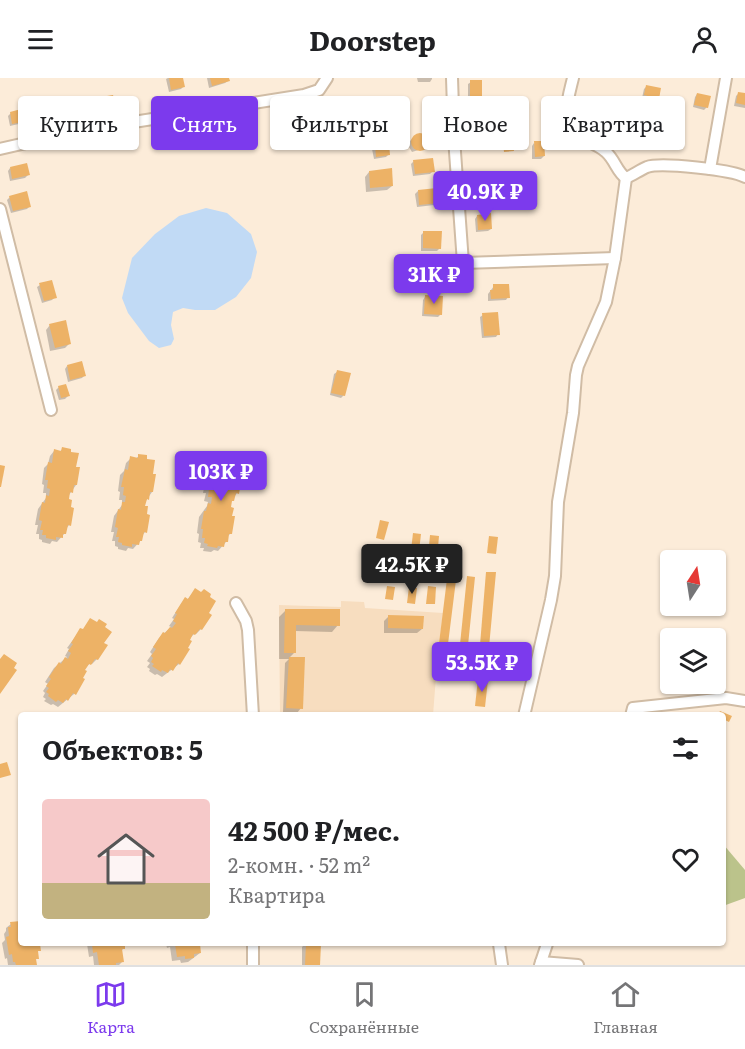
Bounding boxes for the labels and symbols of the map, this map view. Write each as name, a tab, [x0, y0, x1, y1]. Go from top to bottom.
pin: 40.9K ₽	[430, 171, 540, 222]
pin: 31K ₽	[392, 254, 476, 305]
pin: 103K ₽	[172, 451, 270, 502]
pin: 42.5K ₽	[357, 544, 467, 595]
north arrow	[660, 550, 726, 616]
pin: 53.5K ₽	[427, 642, 537, 693]

